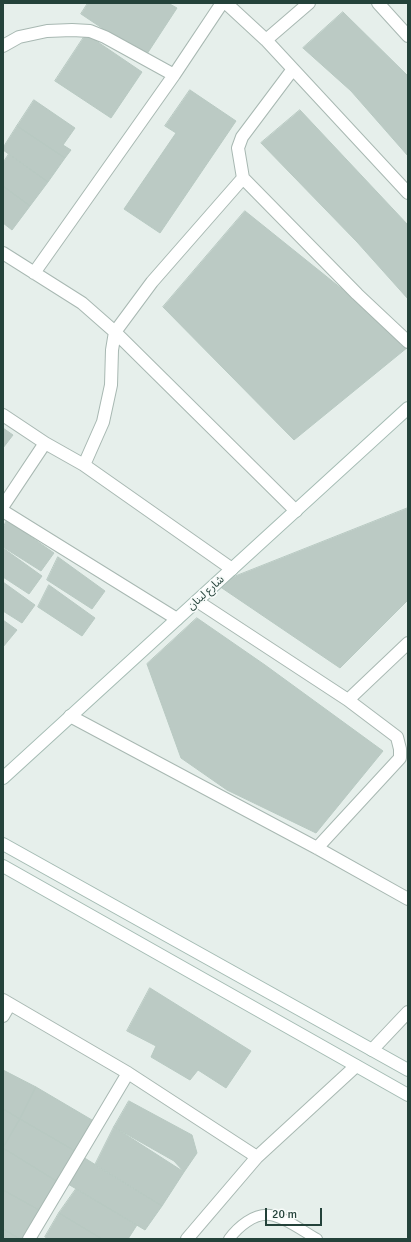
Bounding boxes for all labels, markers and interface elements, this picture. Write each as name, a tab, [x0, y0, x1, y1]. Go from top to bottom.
street label: شارع لبنان	[185, 573, 227, 613]
scale bar	[267, 1200, 324, 1226]
text: 20 m	[272, 1207, 297, 1222]

